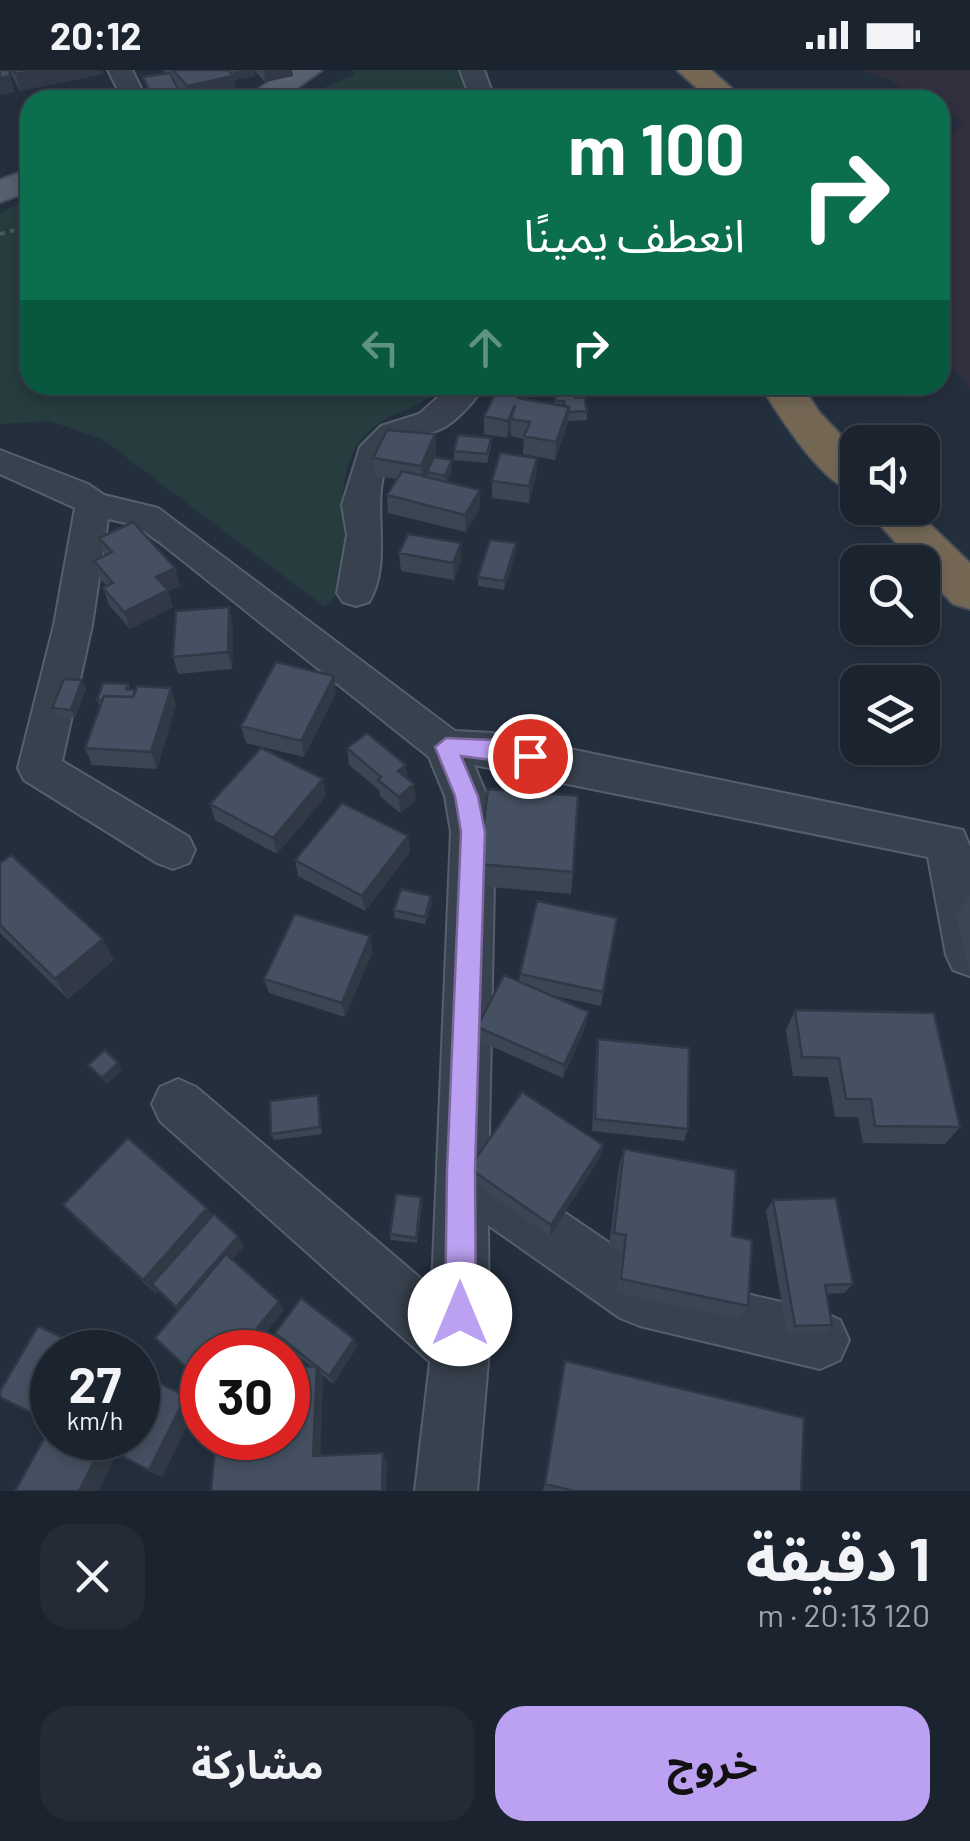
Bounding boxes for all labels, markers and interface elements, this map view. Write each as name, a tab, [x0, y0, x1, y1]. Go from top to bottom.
text: 20:12	[50, 12, 142, 58]
text: 100 m	[568, 105, 745, 189]
icon: right	[780, 130, 910, 260]
text: انعطف يمينًا	[524, 207, 745, 261]
icon: left	[353, 320, 408, 375]
icon: ahead	[458, 320, 513, 375]
icon: right	[563, 320, 618, 375]
map controls	[840, 425, 940, 765]
button: sound	[840, 425, 940, 525]
button: search	[840, 545, 940, 645]
button: layers	[840, 665, 940, 765]
pin	[488, 714, 573, 799]
icon: arrive	[503, 729, 558, 784]
position arrow	[408, 1262, 512, 1366]
speed limit sign: 30	[180, 1330, 310, 1460]
text: 27	[69, 1353, 121, 1413]
text: km/h	[67, 1405, 123, 1435]
text: 1 دقيقة	[746, 1521, 930, 1593]
button: close	[40, 1524, 145, 1629]
text: 120 m · 20:13	[757, 1595, 930, 1633]
button: مشاركة	[40, 1706, 475, 1821]
button: خروج	[495, 1706, 930, 1821]

